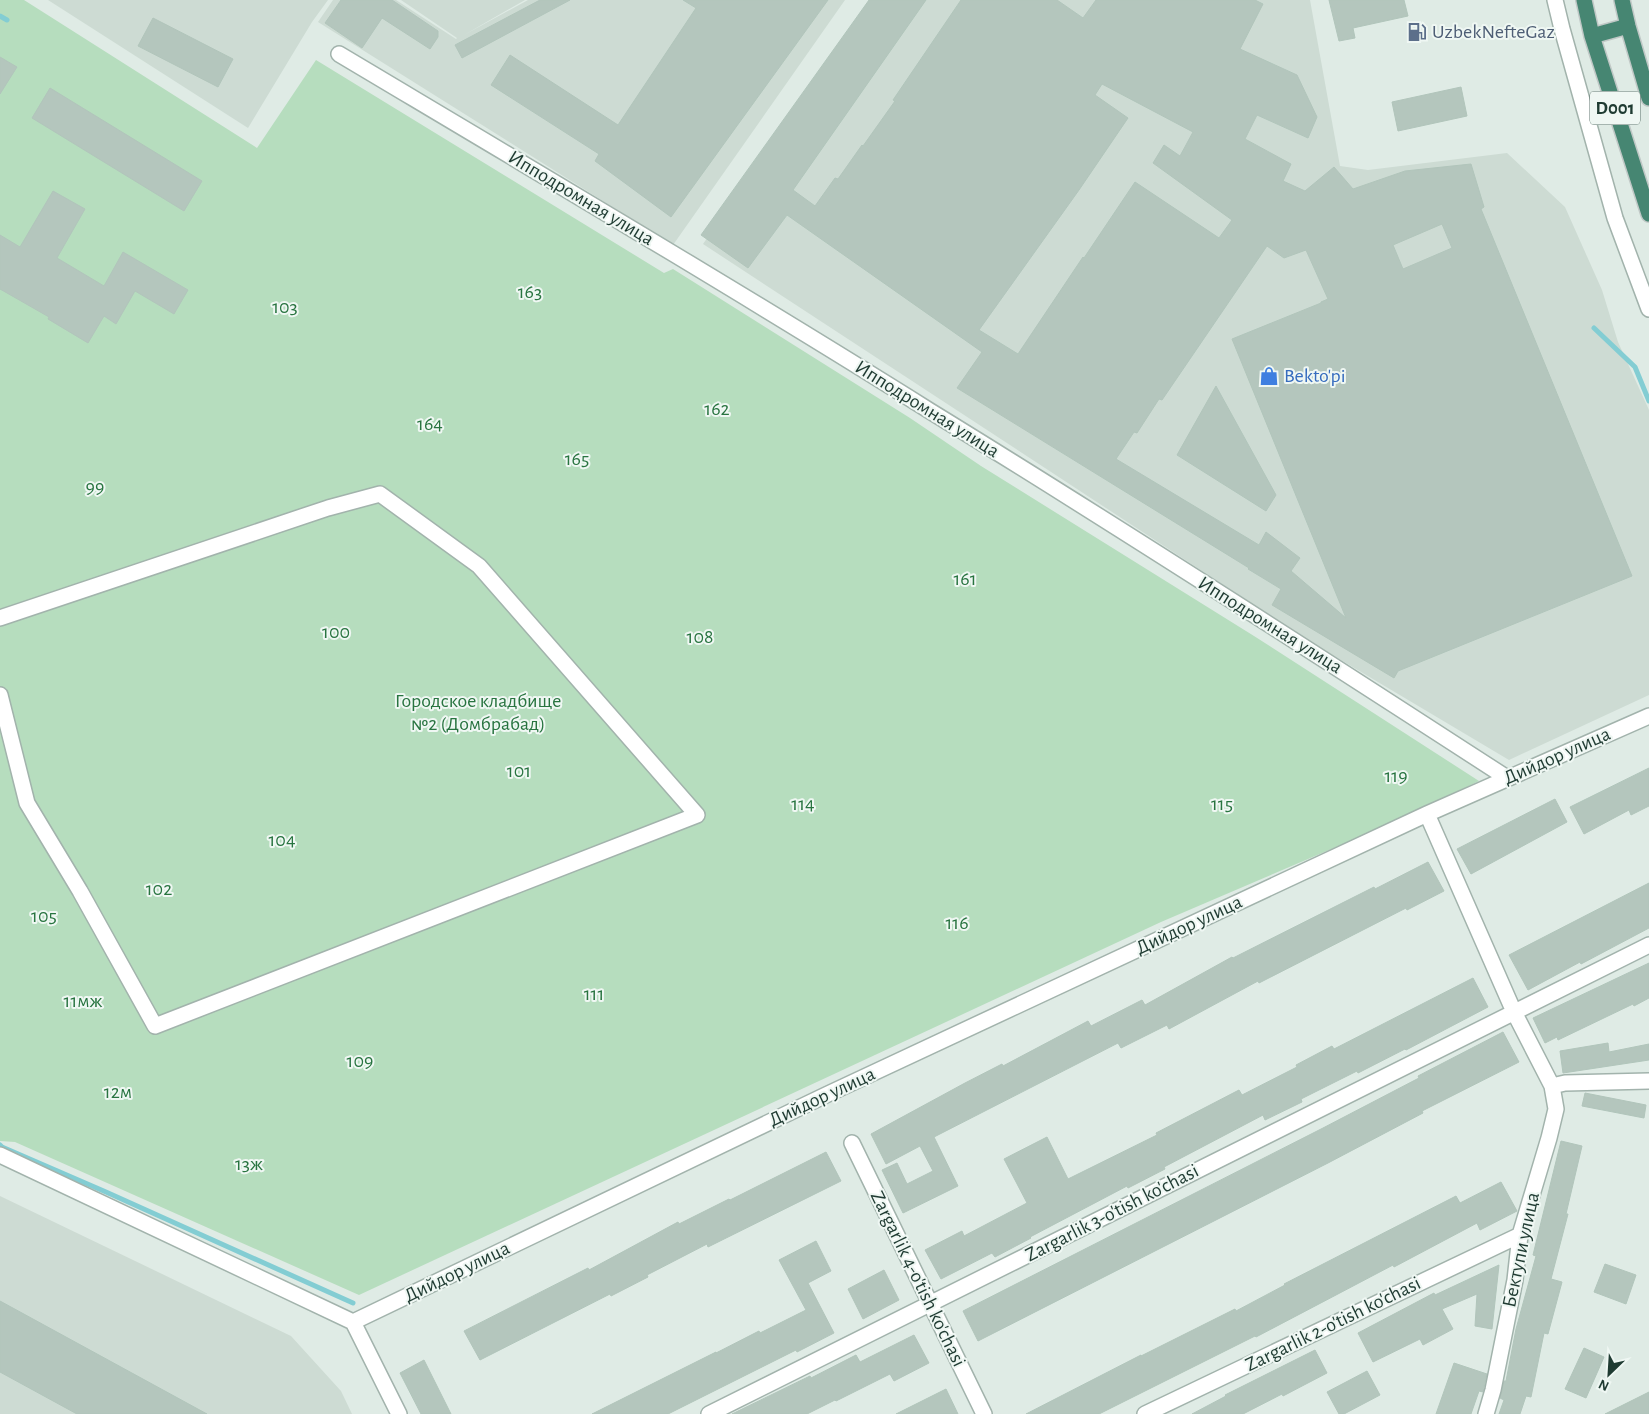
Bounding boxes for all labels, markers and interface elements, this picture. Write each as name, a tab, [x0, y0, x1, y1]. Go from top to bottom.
fuel station icon: UzbekNefteGaz	[1406, 21, 1428, 43]
place label: UzbekNefteGaz	[1432, 22, 1555, 42]
road number: D001	[1590, 92, 1640, 125]
street label: Ипподромная улица	[505, 147, 657, 249]
park label: 163	[518, 282, 542, 302]
park label: 103	[272, 297, 298, 317]
street label: Ипподромная улица	[851, 357, 1003, 461]
shop icon: Bekto'pi	[1258, 365, 1280, 387]
place label: Bekto'pi	[1284, 366, 1346, 386]
park label: 162	[704, 399, 730, 419]
park label: 164	[417, 414, 443, 434]
park label: 165	[565, 449, 589, 469]
park label: 99	[86, 477, 104, 497]
park label: 161	[953, 569, 977, 589]
street label: Ипподромная улица	[1194, 573, 1346, 677]
park label: 100	[322, 622, 350, 642]
park label: 108	[687, 627, 713, 647]
park label: Городское кладбище №2 (Домбрабад)	[395, 691, 561, 734]
street label: Дийдор улица	[1501, 724, 1613, 788]
park label: 101	[507, 761, 531, 781]
park label: 119	[1384, 766, 1408, 786]
park label: 114	[791, 794, 815, 814]
park label: 115	[1211, 794, 1233, 814]
park label: 104	[268, 830, 296, 850]
park label: 102	[146, 879, 172, 899]
street label: Дийдор улица	[1133, 892, 1245, 958]
park label: 105	[31, 906, 57, 926]
park label: 116	[945, 913, 969, 933]
park label: 111	[584, 984, 604, 1004]
park label: 11мж	[64, 991, 103, 1011]
park label: 109	[347, 1051, 373, 1071]
street label: Дийдор улица	[766, 1064, 878, 1130]
park label: 12м	[104, 1082, 132, 1102]
park label: 13ж	[235, 1154, 263, 1174]
street label: Zargarlik 3-o'tish ko'chasi	[1022, 1161, 1202, 1265]
street label: Zargarlik 4-o'tish ko'chasi	[867, 1188, 969, 1370]
street label: Бектупи улица	[1499, 1191, 1543, 1309]
street label: Дийдор улица	[401, 1238, 513, 1306]
street label: Zargarlik 2-o'tish ko'chasi	[1242, 1273, 1424, 1375]
north arrow	[1584, 1349, 1634, 1399]
text: N	[1597, 1376, 1611, 1393]

